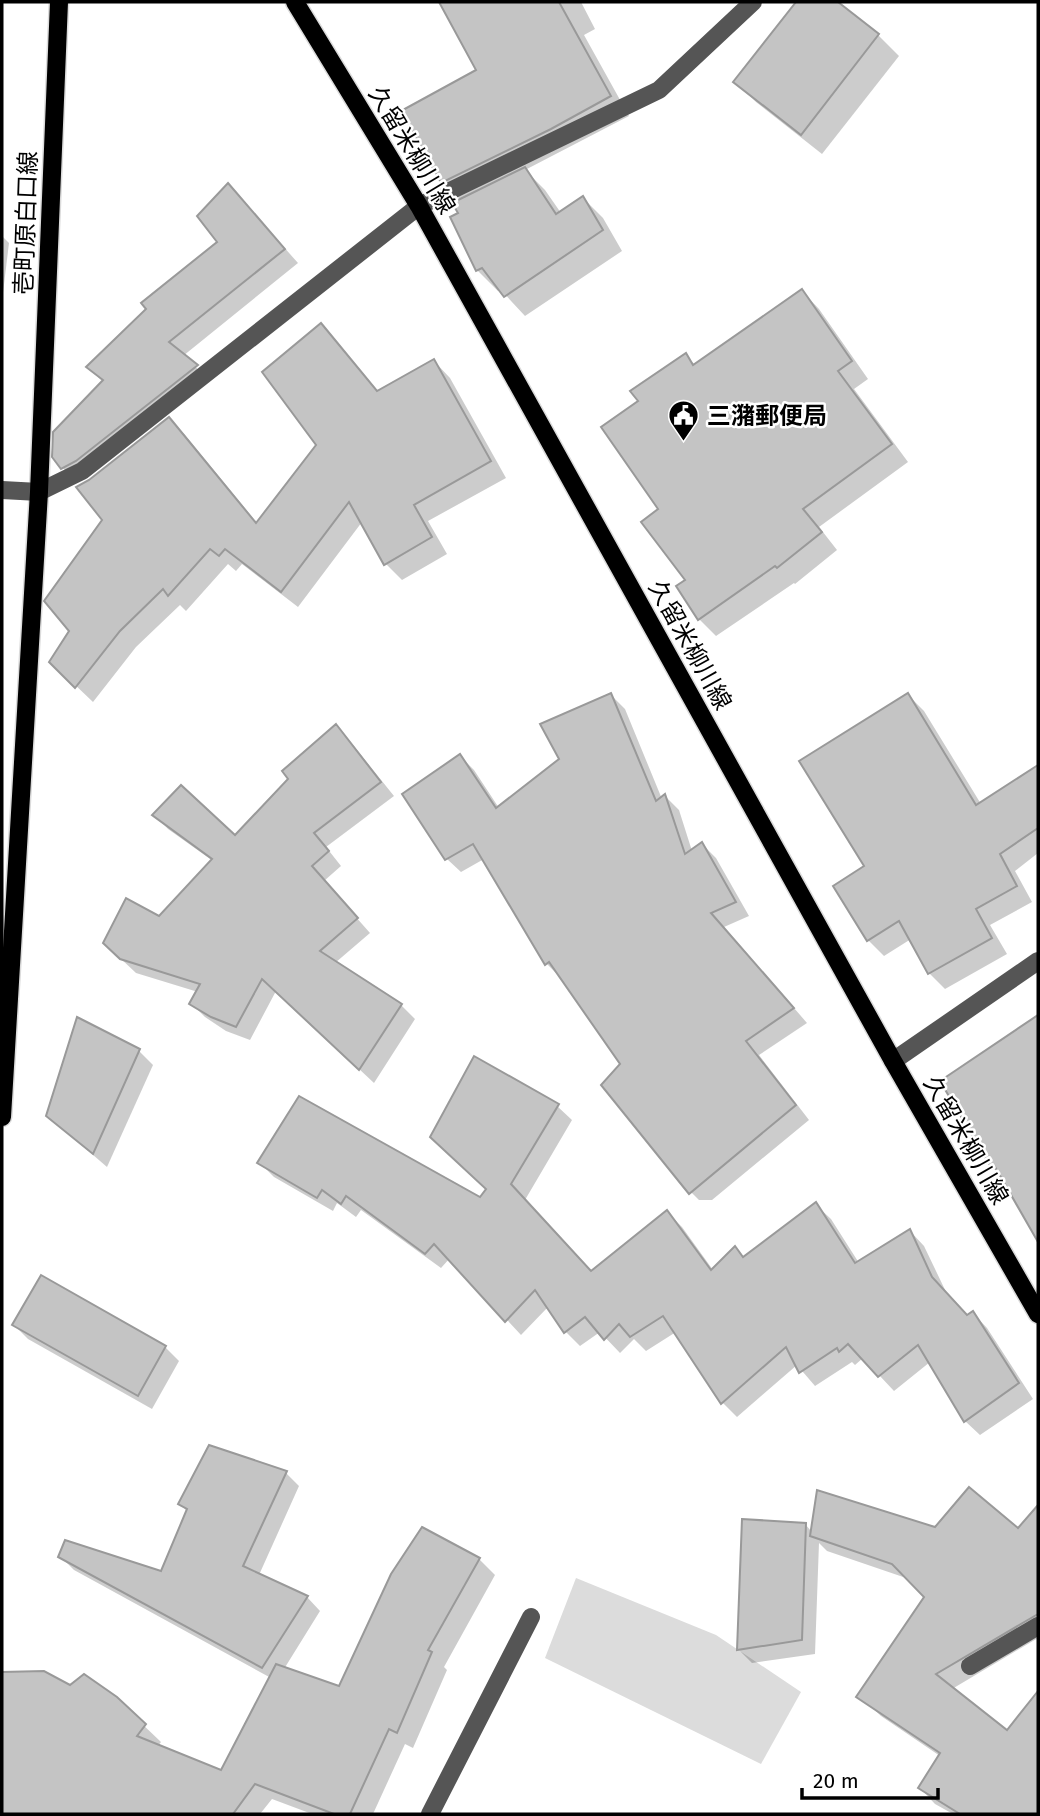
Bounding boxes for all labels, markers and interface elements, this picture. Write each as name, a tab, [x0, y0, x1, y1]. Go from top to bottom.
street label: 久留米柳川線	[363, 81, 461, 219]
street label: 壱町原白口線	[9, 151, 43, 295]
public building icon: 三潴郵便局	[667, 399, 701, 443]
place label: 三潴郵便局	[707, 402, 827, 430]
street label: 久留米柳川線	[643, 575, 737, 715]
street label: 久留米柳川線	[918, 1071, 1014, 1209]
scale bar	[802, 1756, 939, 1800]
text: 20 m	[813, 1768, 859, 1794]

